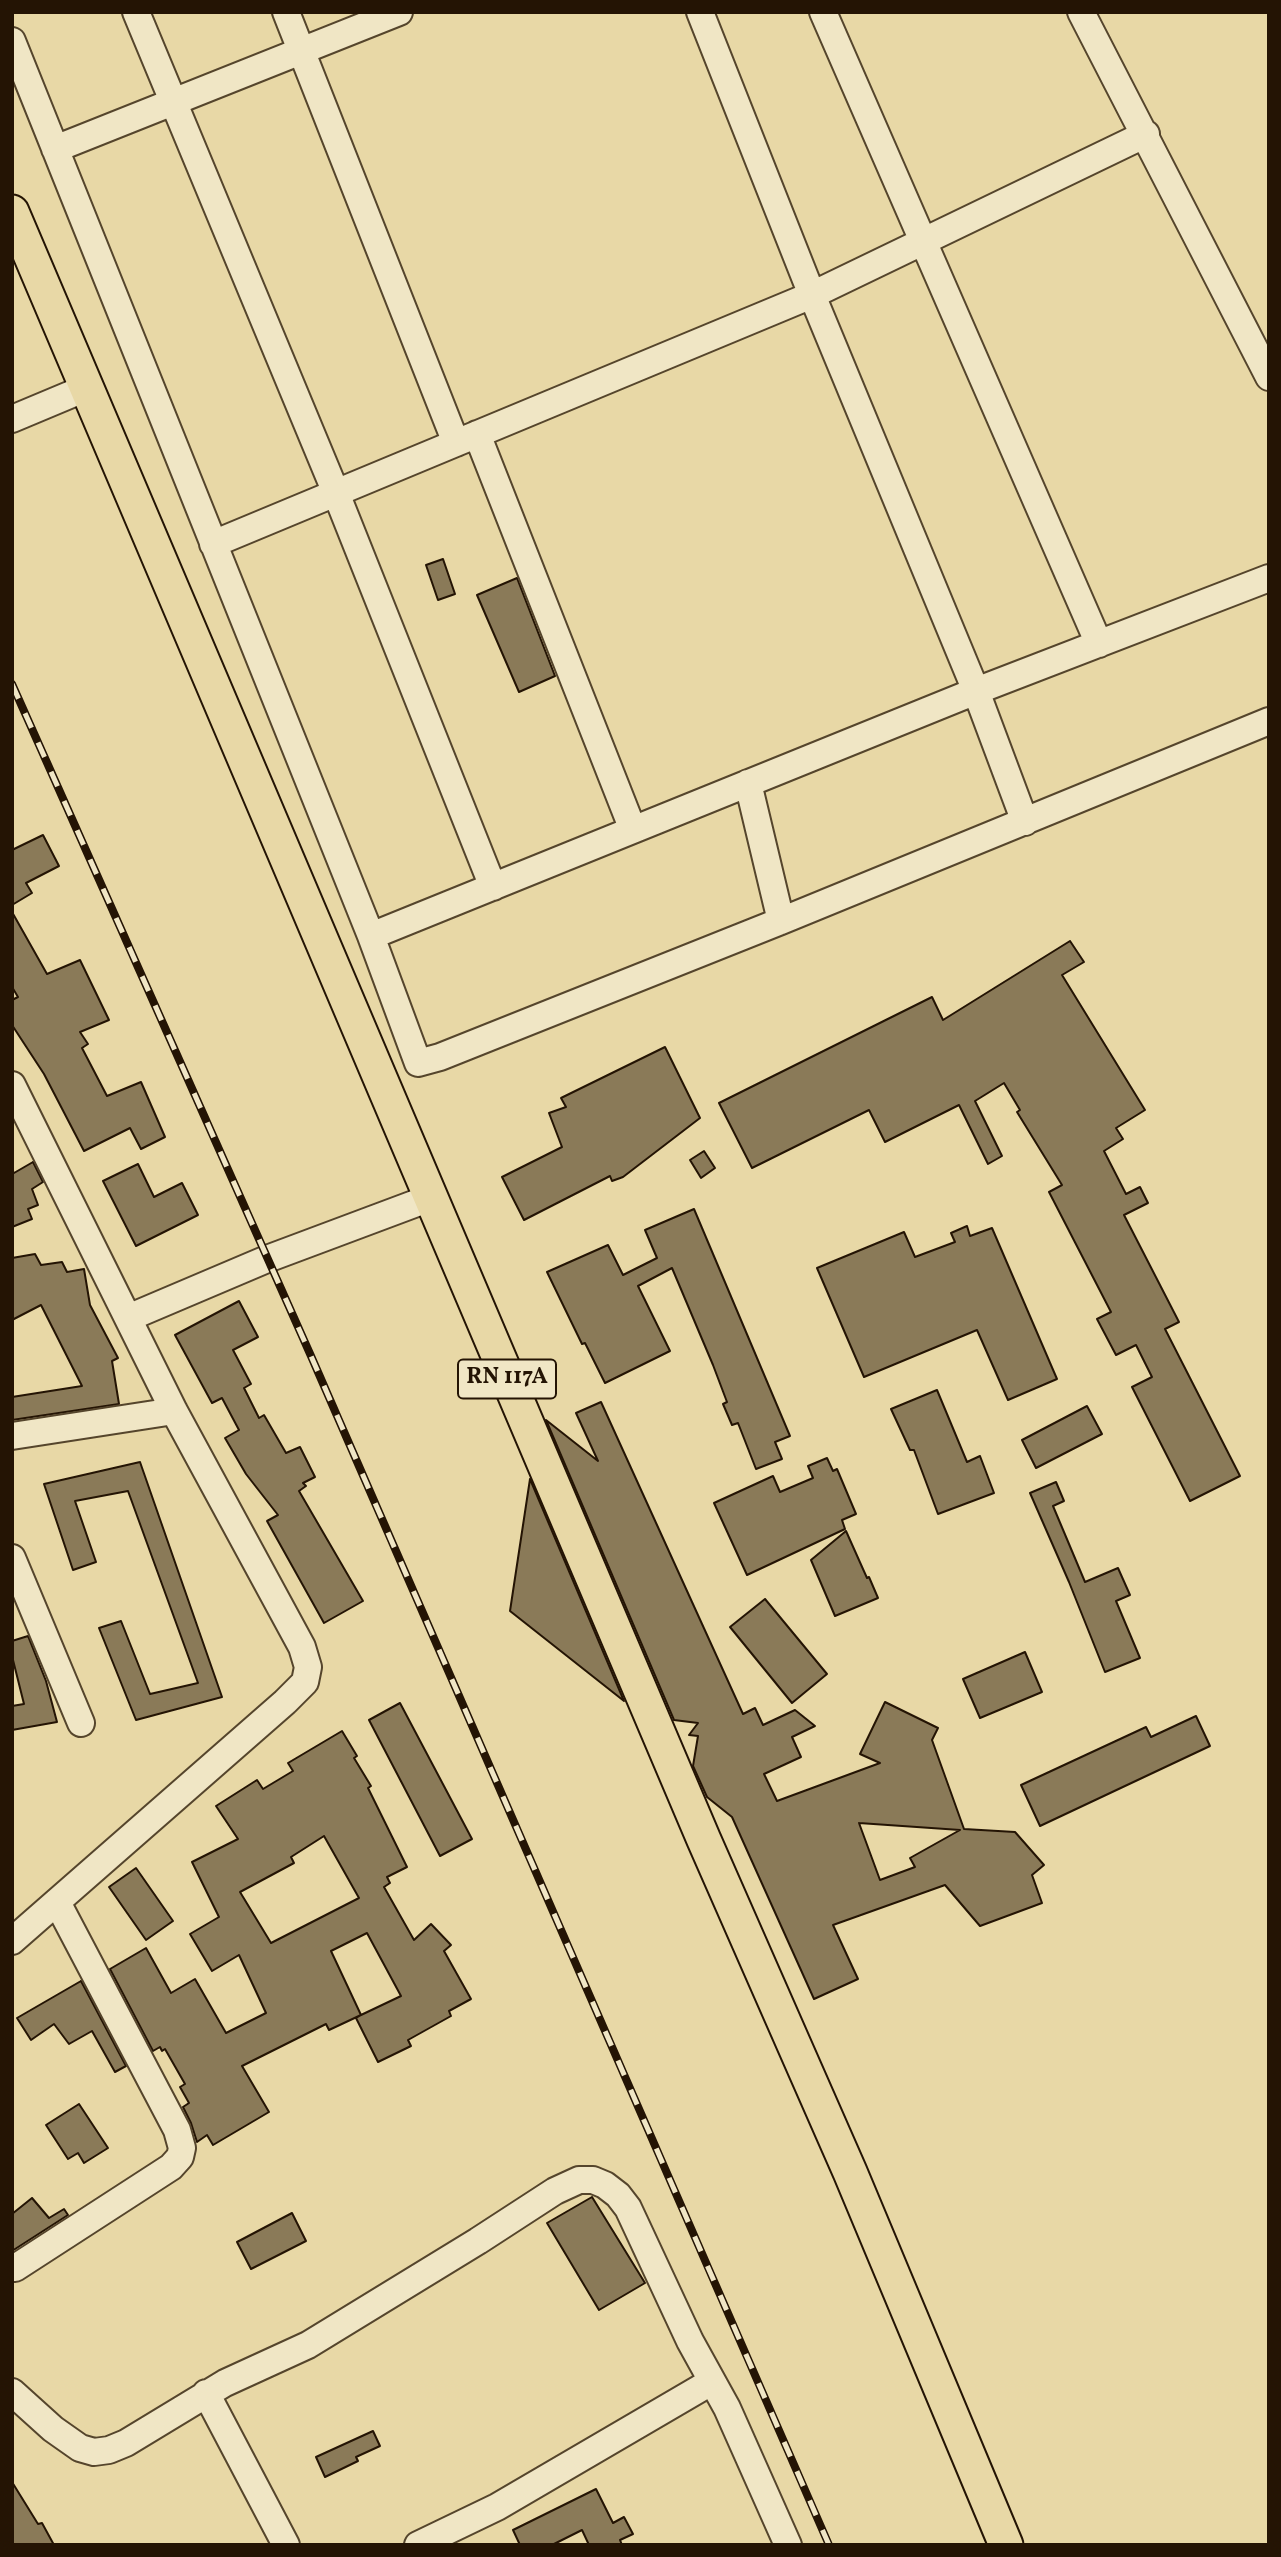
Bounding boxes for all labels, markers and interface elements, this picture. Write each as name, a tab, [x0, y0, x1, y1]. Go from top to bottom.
road number: RN 117A	[458, 1360, 556, 1398]

